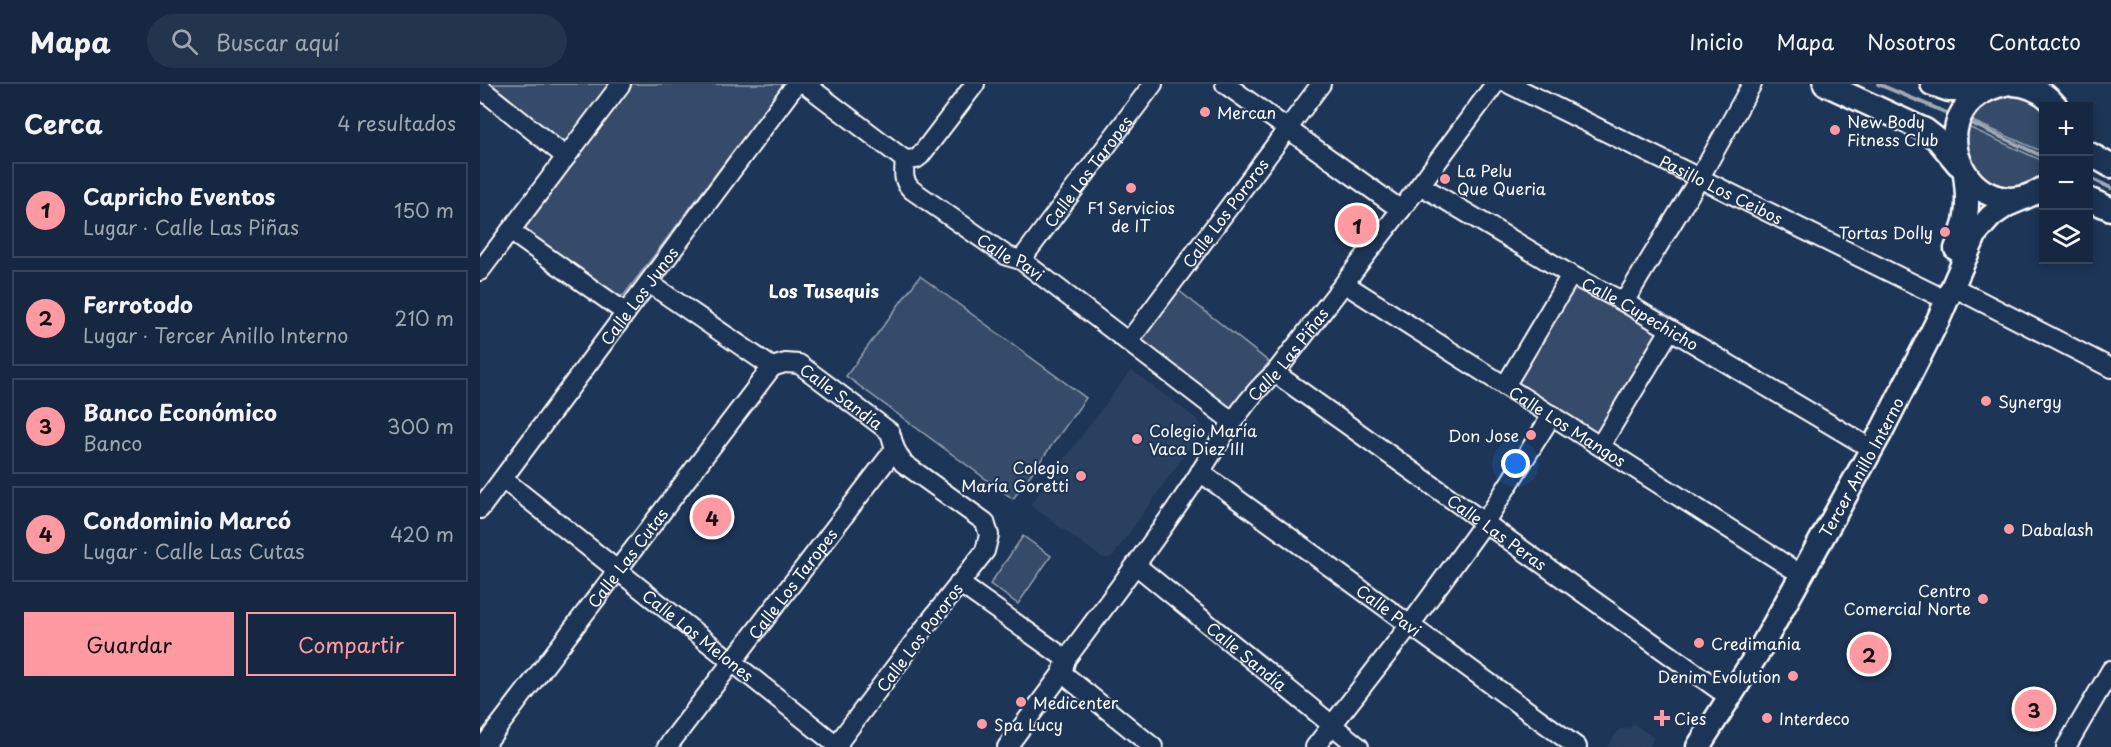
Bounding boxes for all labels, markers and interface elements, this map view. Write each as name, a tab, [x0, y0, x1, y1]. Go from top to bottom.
search box	[147, 14, 567, 68]
text: Mapa	[30, 20, 111, 63]
icon: search	[168, 25, 201, 58]
text: Buscar aquí	[216, 25, 340, 58]
text: Inicio	[1689, 25, 1743, 57]
text: Mapa	[1776, 25, 1834, 57]
text: Nosotros	[1867, 25, 1956, 57]
text: Contacto	[1989, 25, 2081, 57]
place label: Mercan	[1217, 100, 1276, 124]
map controls	[2039, 102, 2093, 264]
button: +	[2039, 102, 2093, 156]
text: Cerca	[24, 104, 103, 143]
marker: Mercan	[1198, 105, 1212, 119]
text: 4 resultados	[338, 108, 456, 138]
place label: New Body Fitness Club	[1847, 109, 1938, 151]
street label: Calle Los Taropes	[1038, 110, 1137, 232]
marker: New Body Fitness Club	[1828, 123, 1842, 137]
street label: Pasillo Los Ceibos	[1656, 148, 1787, 230]
street label: Calle Los Pororos	[1176, 153, 1274, 272]
button: −	[2039, 156, 2093, 210]
place label: La Pelu Que Queria	[1457, 158, 1546, 200]
marker: La Pelu Que Queria	[1438, 172, 1452, 186]
text: Capricho Eventos	[83, 179, 275, 212]
marker: F1 Servicios de IT	[1124, 181, 1138, 195]
text: 1	[41, 195, 50, 225]
text: 150 m	[394, 195, 454, 225]
place label: F1 Servicios de IT	[1087, 195, 1175, 237]
pin: 1	[1338, 202, 1376, 248]
button: layers	[2039, 210, 2093, 264]
text: Lugar · Calle Las Piñas	[83, 212, 299, 242]
place label: Tortas Dolly	[1838, 220, 1933, 244]
marker: Tortas Dolly	[1938, 225, 1952, 239]
street label: Calle Pavi	[972, 227, 1050, 286]
street label: Calle Los Junos	[594, 241, 683, 350]
street label: Calle Cupechicho	[1578, 271, 1703, 356]
district label: Los Tusequis	[769, 277, 880, 304]
text: Ferrotodo	[83, 287, 193, 320]
street label: Calle Las Piñas	[1241, 302, 1334, 406]
text: 2	[38, 303, 53, 333]
text: 210 m	[395, 303, 454, 333]
text: Lugar · Tercer Anillo Interno	[83, 320, 348, 350]
street label: Calle Sandía	[795, 357, 888, 435]
street label: Calle Los Mangos	[1505, 380, 1631, 472]
place label: Synergy	[1998, 389, 2062, 413]
street label: Tercer Anillo Interno	[1813, 393, 1909, 542]
marker: Synergy	[1979, 394, 1993, 408]
text: Banco Económico	[83, 395, 277, 428]
text: 3	[39, 411, 52, 441]
text: 300 m	[387, 411, 454, 441]
place label: Colegio María Vaca Diez III	[1149, 418, 1257, 460]
place label: Don Jose	[1448, 423, 1519, 447]
text: Banco	[83, 428, 142, 458]
marker: Don Jose	[1524, 428, 1538, 442]
marker: Colegio María Vaca Diez III	[1130, 432, 1144, 446]
your location	[1501, 449, 1530, 478]
place label: Colegio María Goretti	[961, 455, 1069, 497]
marker: Colegio María Goretti	[1074, 469, 1088, 483]
street label: Calle Las Peras	[1443, 488, 1552, 575]
pin: 4	[692, 494, 732, 540]
text: Condominio Marcó	[83, 503, 291, 536]
street label: Calle Las Cutas	[581, 503, 673, 613]
place label: Dabalash	[2021, 517, 2094, 541]
text: 4	[39, 519, 52, 549]
text: 420 m	[390, 519, 454, 549]
marker: Dabalash	[2002, 522, 2016, 536]
street label: Calle Los Taropes	[742, 523, 842, 644]
text: Lugar · Calle Las Cutas	[83, 536, 305, 566]
street label: Calle Los Pororos	[870, 578, 968, 696]
street label: Calle Pavi	[1352, 578, 1427, 642]
place label: Centro Comercial Norte	[1844, 578, 1971, 620]
street label: Calle Los Melones	[638, 583, 759, 687]
marker: Centro Comercial Norte	[1976, 592, 1990, 606]
button: Guardar	[24, 612, 234, 676]
button: Compartir	[246, 612, 456, 676]
street label: Calle Sandía	[1202, 615, 1293, 696]
place label: Credimania	[1711, 631, 1801, 655]
pin: 2	[1850, 632, 1888, 676]
marker: Credimania	[1692, 636, 1706, 650]
place label: Denim Evolution	[1658, 664, 1781, 688]
marker: Denim Evolution	[1786, 669, 1800, 683]
pin: 3	[2014, 686, 2054, 732]
place label: Medicenter	[1033, 690, 1119, 714]
marker: Medicenter	[1014, 695, 1028, 709]
place label: Cies	[1674, 706, 1706, 730]
place label: Interdeco	[1779, 706, 1850, 730]
marker: Cies	[1655, 711, 1669, 725]
marker: Interdeco	[1760, 711, 1774, 725]
place label: Spa Lucy	[994, 712, 1063, 736]
marker: Spa Lucy	[975, 717, 989, 731]

